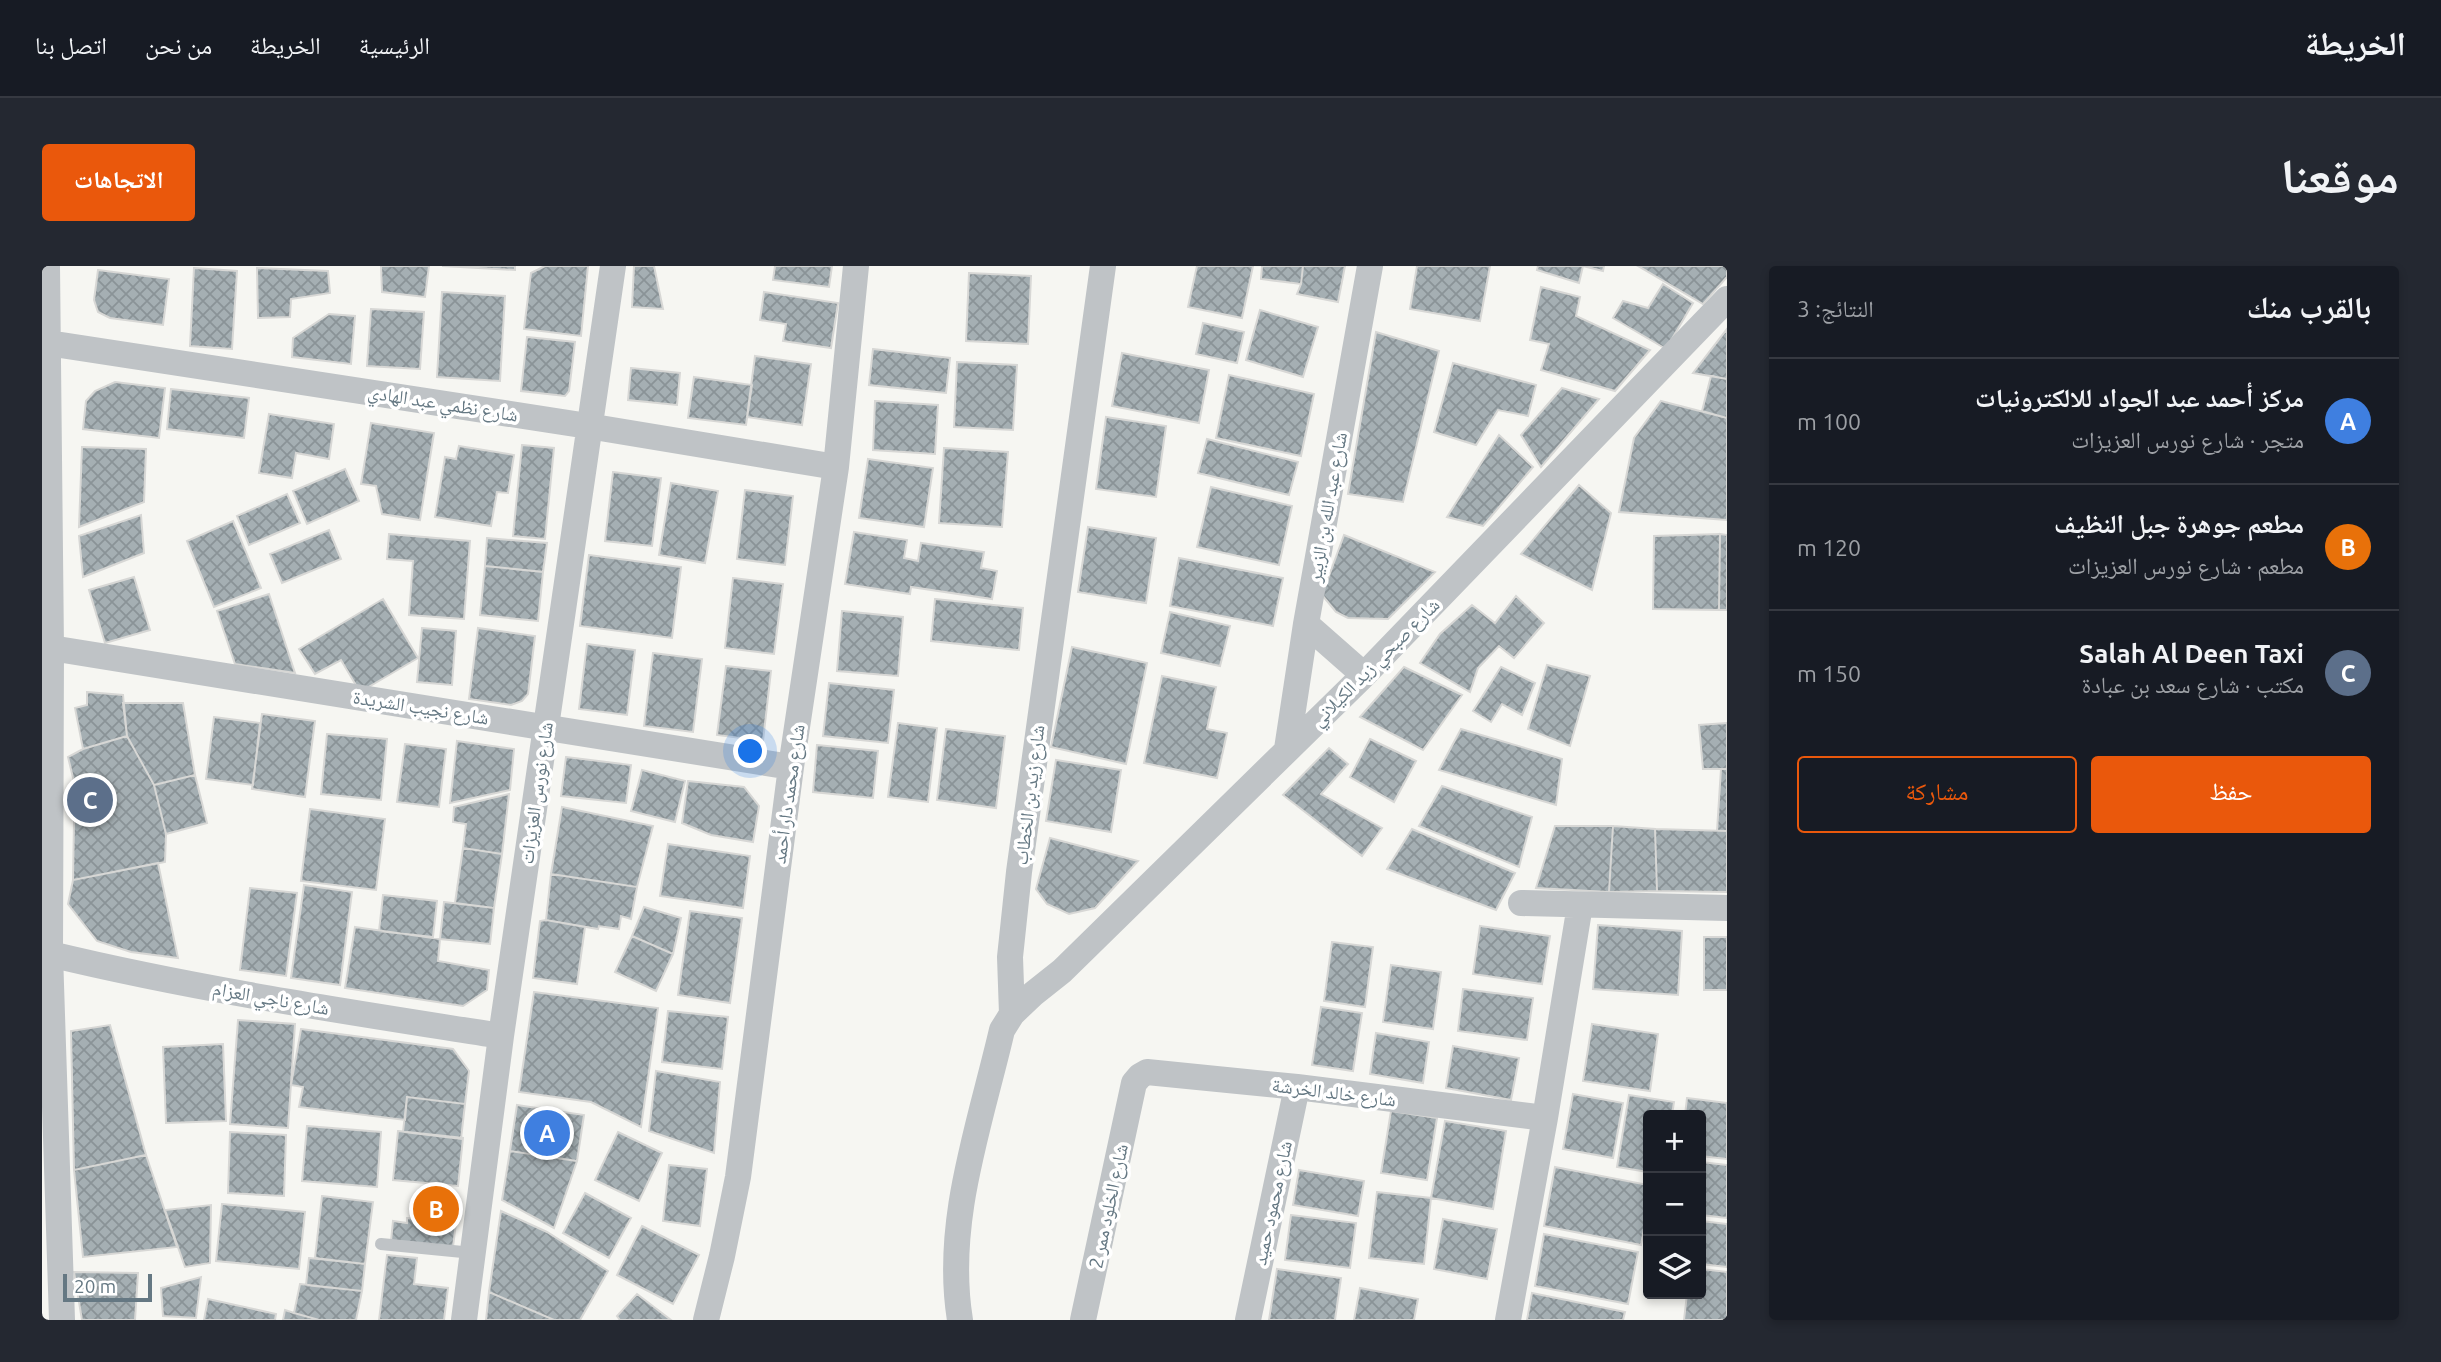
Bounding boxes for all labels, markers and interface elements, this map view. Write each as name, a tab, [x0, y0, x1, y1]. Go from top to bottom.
text: الخريطة	[2305, 24, 2406, 61]
text: اتصل بنا	[35, 32, 107, 59]
text: من نحن	[145, 32, 212, 59]
text: الخريطة	[250, 32, 321, 59]
text: الرئيسية	[359, 32, 430, 59]
button: الاتجاهات	[42, 144, 195, 221]
text: موقعنا	[2281, 147, 2399, 202]
text: بالقرب منك	[2247, 290, 2371, 324]
text: النتائج: 3	[1797, 296, 1874, 321]
street label: شارع نظمي عبد الهادي	[366, 380, 520, 430]
text: مركز أحمد عبد الجواد للالكترونيات	[1975, 383, 2304, 412]
text: 100 m	[1797, 409, 1861, 434]
text: A	[2340, 409, 2356, 434]
text: متجر · شارع نورس العزيزات	[2071, 427, 2304, 452]
street label: شارع عبد الله بن الزبير	[1303, 430, 1352, 585]
text: مطعم جوهرة جبل النظيف	[2054, 509, 2304, 538]
text: 120 m	[1797, 535, 1861, 560]
text: B	[2340, 535, 2356, 560]
text: مطعم · شارع نورس العزيزات	[2068, 553, 2304, 578]
street label: شارع صبحي زيد الكيلاني	[1306, 593, 1447, 734]
text: Salah Al Deen Taxi	[2079, 639, 2304, 668]
text: 150 m	[1797, 661, 1861, 686]
text: C	[2341, 661, 2355, 686]
text: مكتب · شارع سعد بن عبادة	[2082, 672, 2304, 697]
street label: شارع نجيب الشريدة	[351, 685, 490, 730]
street label: شارع نورس العزيزات	[515, 721, 558, 865]
street label: شارع محمد دار أحمد	[767, 723, 810, 865]
street label: شارع زيد بن الخطاب	[1009, 724, 1050, 866]
your location	[733, 734, 767, 768]
button: مشاركة	[1797, 756, 2077, 833]
button: حفظ	[2091, 756, 2371, 833]
pin: C	[67, 774, 113, 826]
street label: شارع ناجي العزام	[210, 977, 331, 1024]
street label: شارع خالد الخرشة	[1271, 1073, 1397, 1112]
pin: A	[524, 1107, 570, 1159]
map controls	[1643, 1110, 1706, 1299]
button: +	[1643, 1110, 1706, 1173]
street label: شارع محمود حميد	[1248, 1139, 1297, 1267]
street label: شارع الخلود ممر 2	[1084, 1142, 1133, 1270]
button: −	[1643, 1173, 1706, 1236]
pin: B	[413, 1183, 459, 1235]
button: layers	[1643, 1236, 1706, 1299]
scale bar	[63, 1271, 152, 1303]
text: 20 m	[74, 1275, 116, 1297]

